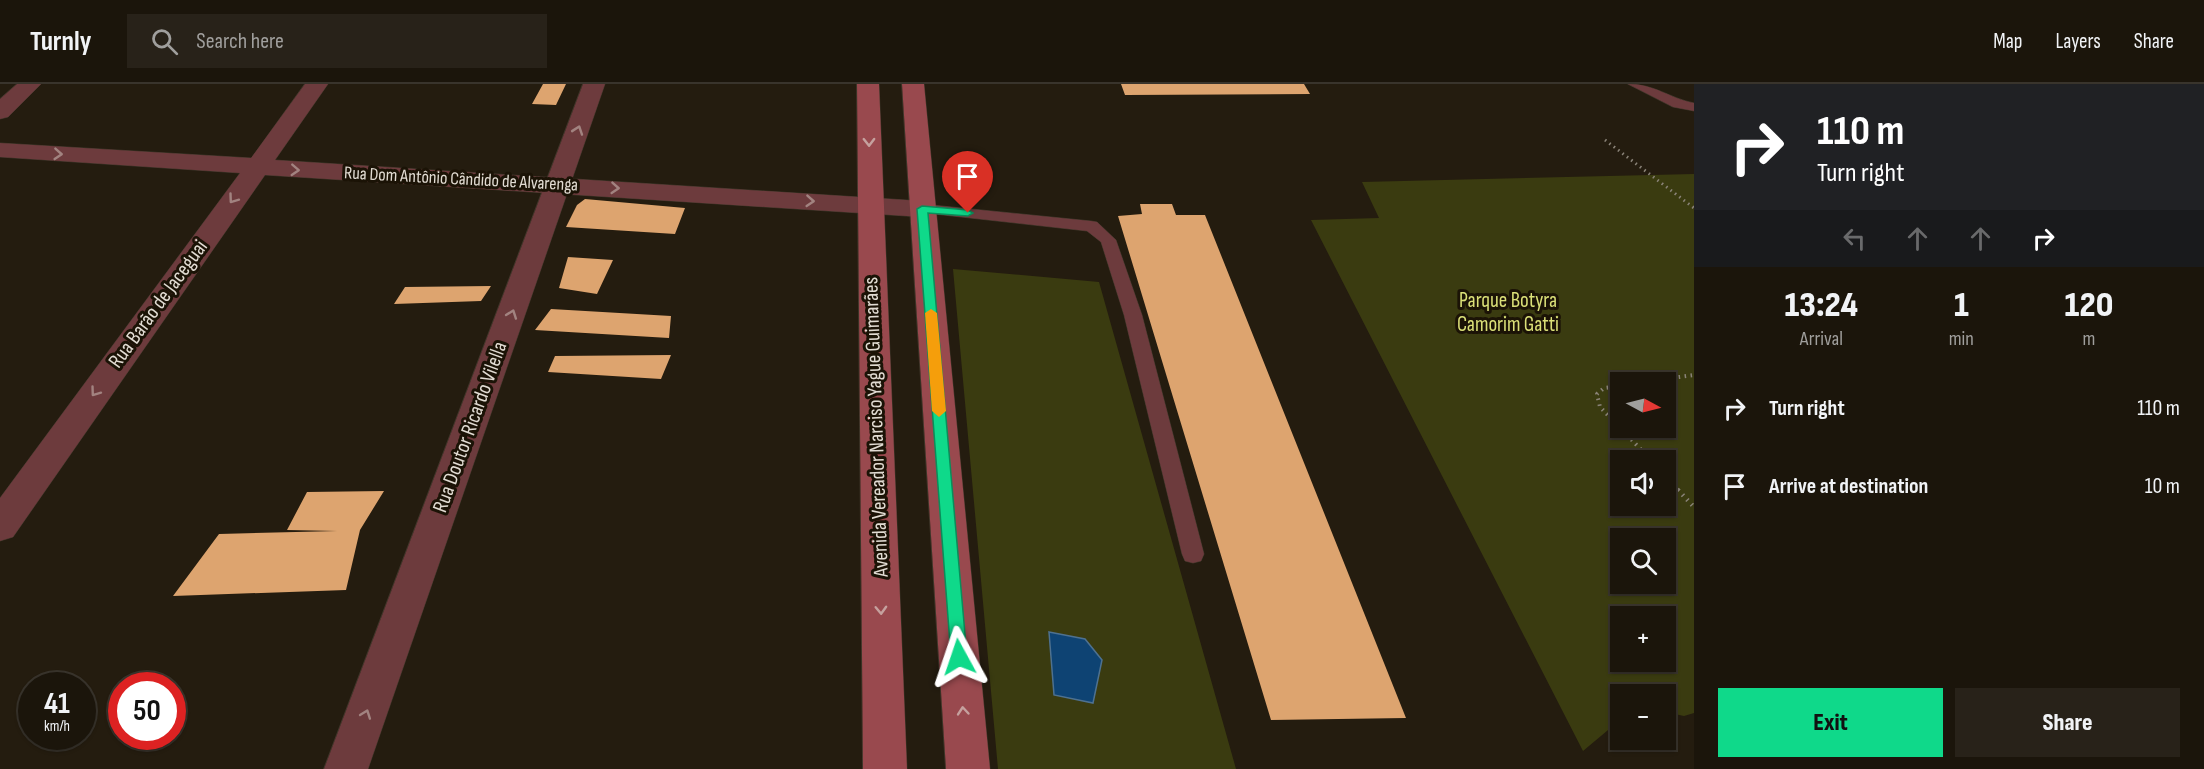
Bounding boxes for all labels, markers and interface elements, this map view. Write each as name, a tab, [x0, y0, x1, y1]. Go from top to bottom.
search box	[127, 14, 547, 68]
text: Turnly	[30, 25, 91, 58]
icon: search	[148, 25, 181, 58]
text: Search here	[196, 28, 284, 55]
text: Map	[1993, 29, 2022, 54]
text: Layers	[2055, 29, 2101, 54]
text: Share	[2134, 29, 2174, 54]
text: 110 m	[1817, 106, 1904, 157]
icon: right	[1718, 108, 1796, 186]
one-way arrow	[570, 125, 583, 136]
one-way arrow	[863, 138, 875, 147]
one-way arrow	[54, 148, 63, 161]
pin	[942, 151, 993, 213]
text: Turn right	[1817, 157, 1904, 189]
icon: arrive	[951, 160, 984, 193]
street label: Rua Dom Antônio Cândido de Alvarenga	[343, 162, 579, 196]
one-way arrow	[290, 164, 299, 177]
one-way arrow	[611, 182, 620, 195]
one-way arrow	[229, 193, 240, 204]
one-way arrow	[805, 195, 814, 208]
icon: left	[1838, 222, 1871, 255]
icon: ahead	[1901, 222, 1934, 255]
icon: ahead	[1964, 222, 1997, 255]
icon: right	[2027, 222, 2060, 255]
street label: Rua Barão de Jaceguai	[103, 235, 213, 373]
street label: Avenida Vereador Narciso Yague Guimarães	[858, 276, 894, 579]
text: 13:24	[1785, 284, 1858, 327]
text: 1	[1954, 284, 1969, 327]
text: 120	[2064, 284, 2113, 327]
park label: Parque Botyra Camorim Gatti	[1457, 288, 1559, 337]
one-way arrow	[504, 309, 517, 320]
text: Arrival	[1800, 327, 1843, 351]
text: min	[1949, 327, 1974, 351]
text: m	[2083, 327, 2095, 351]
street label: Rua Doutor Ricardo Vilella	[427, 338, 513, 516]
north arrow	[1610, 372, 1676, 438]
map controls	[1610, 372, 1676, 750]
one-way arrow	[91, 385, 102, 396]
icon: right	[1718, 392, 1751, 425]
text: Turn right	[1769, 395, 1845, 422]
text: 110 m	[2137, 395, 2180, 422]
button: sound	[1610, 450, 1676, 516]
icon: arrive	[1718, 470, 1751, 503]
text: Arrive at destination	[1769, 473, 1928, 500]
text: 10 m	[2145, 473, 2180, 500]
button: search	[1610, 528, 1676, 594]
one-way arrow	[875, 606, 887, 615]
button: +	[1610, 606, 1676, 672]
position arrow	[927, 625, 991, 689]
speed limit sign: 50	[108, 672, 186, 750]
button: −	[1610, 684, 1676, 750]
text: 41	[44, 686, 70, 722]
button: Exit	[1718, 688, 1943, 757]
button: Share	[1955, 688, 2180, 757]
one-way arrow	[957, 706, 970, 715]
one-way arrow	[358, 709, 371, 720]
text: km/h	[44, 717, 70, 736]

